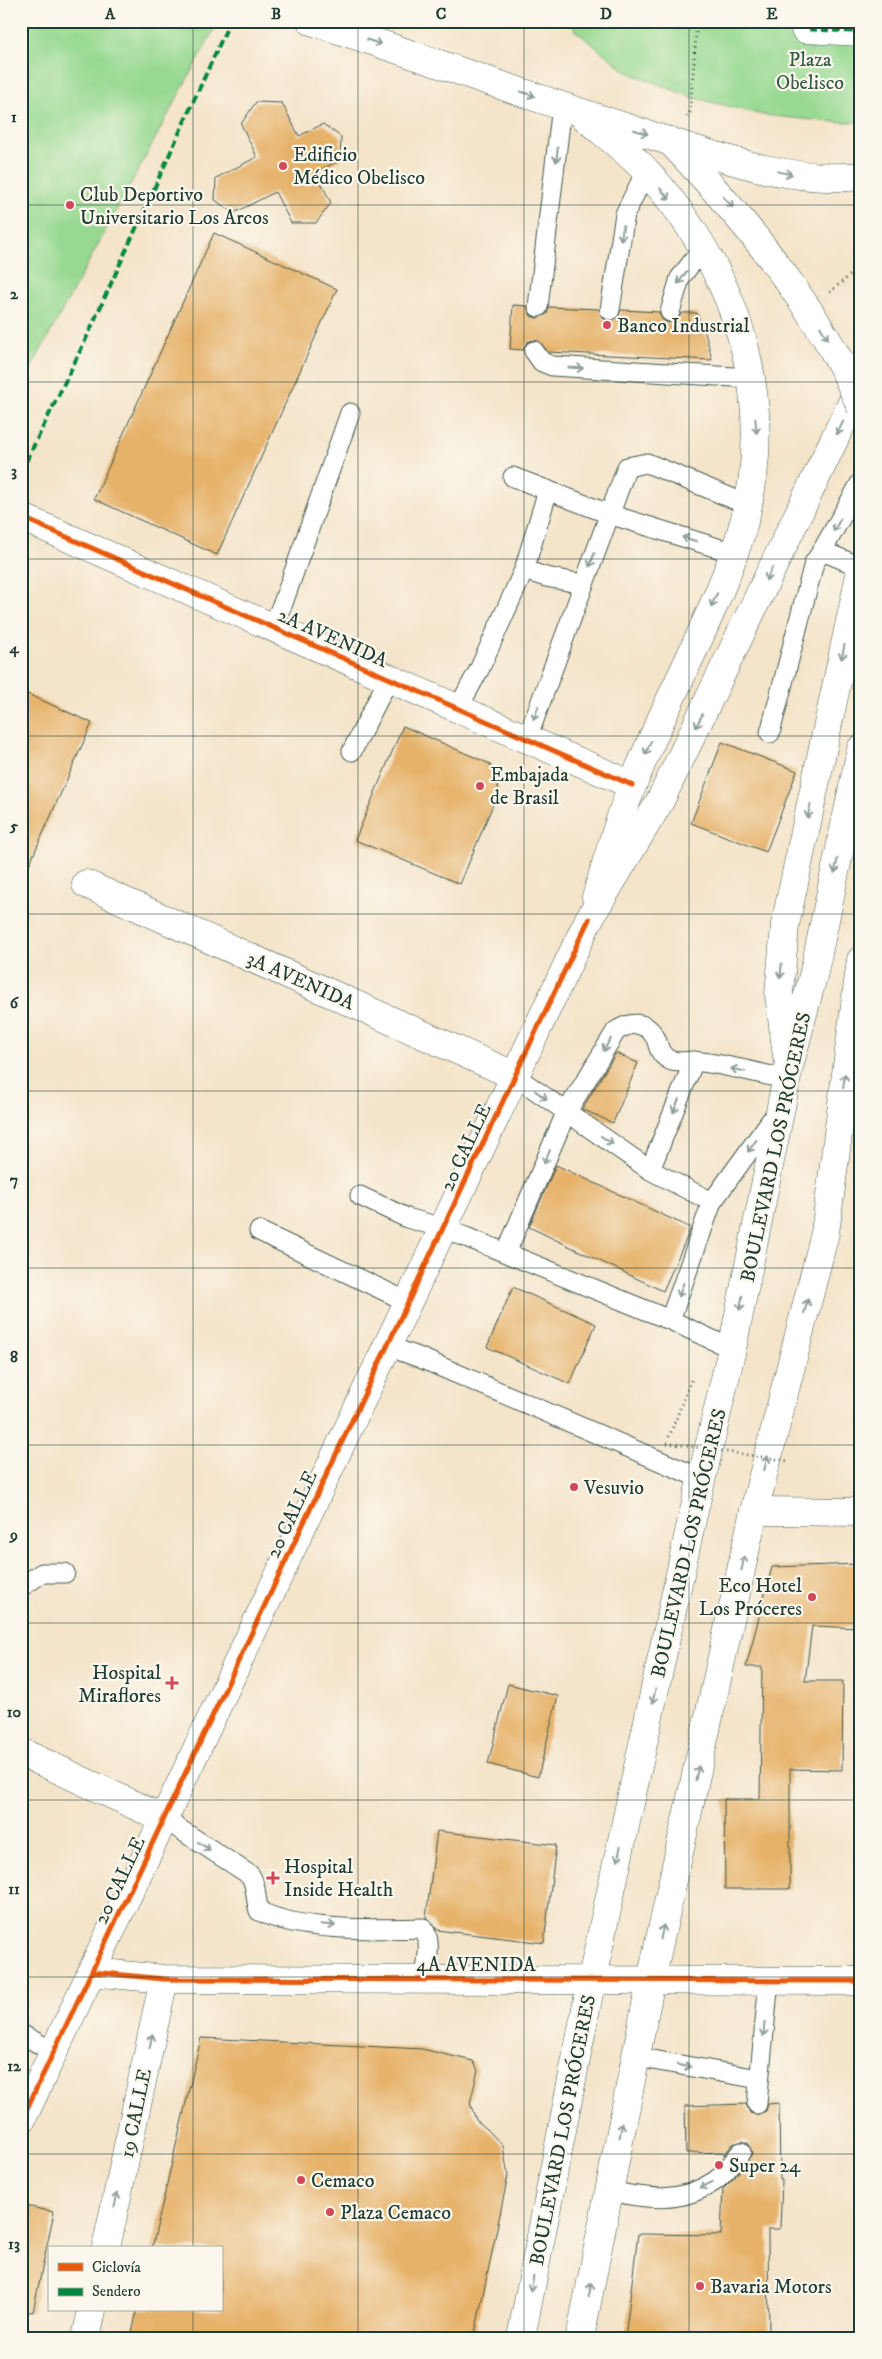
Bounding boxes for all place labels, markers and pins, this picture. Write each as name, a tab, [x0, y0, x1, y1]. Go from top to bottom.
place label: Edificio Médico Obelisco	[293, 143, 425, 191]
marker: Edificio Médico Obelisco	[277, 160, 289, 172]
place label: Club Deportivo Universitario Los Arcos	[80, 183, 269, 231]
marker: Club Deportivo Universitario Los Arcos	[64, 199, 76, 211]
place label: Banco Industrial	[617, 314, 750, 339]
marker: Banco Industrial	[601, 319, 613, 331]
place label: Embajada de Brasil	[490, 763, 569, 811]
marker: Embajada de Brasil	[474, 780, 486, 792]
place label: Vesuvio	[583, 1476, 644, 1501]
marker: Vesuvio	[568, 1481, 580, 1493]
place label: Eco Hotel Los Próceres	[699, 1574, 802, 1622]
marker: Eco Hotel Los Próceres	[806, 1591, 818, 1603]
place label: Hospital Miraflores	[78, 1661, 161, 1709]
marker: Hospital Miraflores	[165, 1676, 179, 1690]
place label: Hospital Inside Health	[284, 1855, 394, 1903]
marker: Hospital Inside Health	[266, 1871, 280, 1885]
place label: Super 24	[729, 2154, 801, 2179]
marker: Super 24	[713, 2159, 725, 2171]
place label: Cemaco	[311, 2169, 374, 2194]
marker: Cemaco	[295, 2174, 307, 2186]
place label: Plaza Cemaco	[340, 2201, 451, 2226]
marker: Plaza Cemaco	[324, 2206, 336, 2218]
place label: Bavaria Motors	[710, 2275, 832, 2300]
marker: Bavaria Motors	[694, 2280, 706, 2292]

